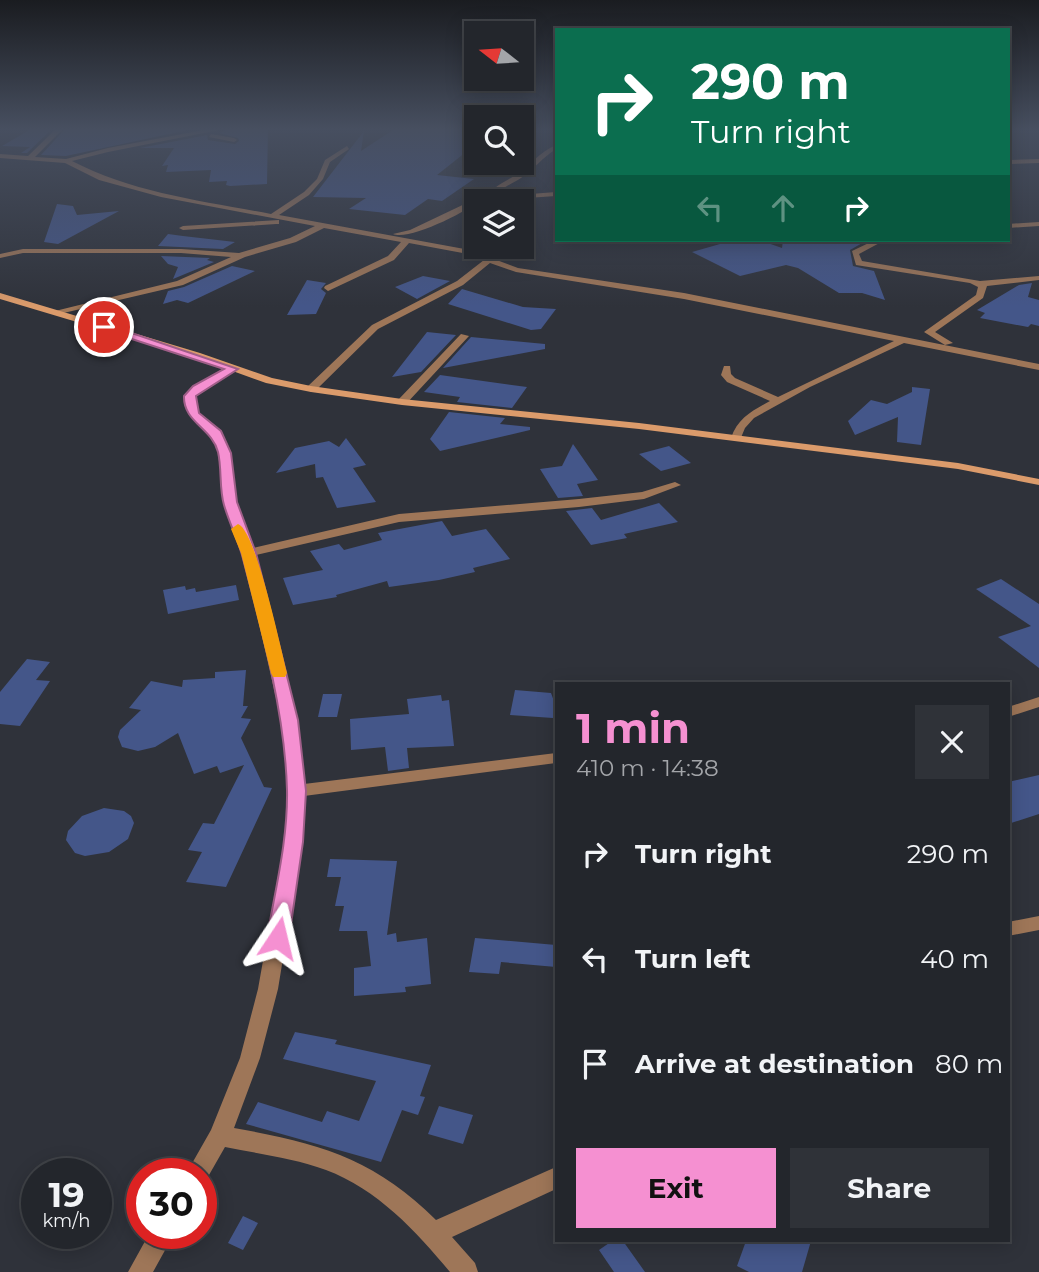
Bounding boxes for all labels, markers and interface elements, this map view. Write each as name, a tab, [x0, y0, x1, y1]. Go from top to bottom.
north arrow	[464, 21, 534, 91]
map controls	[464, 21, 534, 259]
text: 290 m	[691, 52, 850, 111]
icon: right	[576, 56, 667, 147]
button: search	[464, 105, 534, 175]
text: Turn right	[691, 112, 851, 151]
button: layers	[464, 189, 534, 259]
icon: left	[691, 189, 729, 227]
icon: ahead	[764, 189, 802, 227]
icon: right	[837, 189, 875, 227]
pin	[74, 297, 134, 357]
icon: arrive	[85, 308, 123, 346]
text: 1 min	[576, 702, 690, 754]
button: close	[915, 705, 989, 779]
text: 410 m · 14:38	[576, 754, 719, 782]
icon: right	[576, 835, 614, 873]
text: Turn right	[635, 838, 771, 870]
text: 290 m	[907, 838, 989, 870]
position arrow	[241, 901, 315, 975]
icon: left	[576, 940, 614, 978]
text: Turn left	[635, 943, 751, 975]
text: 40 m	[920, 943, 989, 975]
icon: arrive	[576, 1045, 614, 1083]
text: Arrive at destination	[635, 1048, 914, 1080]
text: 80 m	[935, 1048, 1003, 1080]
button: Exit	[576, 1148, 776, 1228]
button: Share	[790, 1148, 989, 1228]
speed limit sign: 30	[126, 1158, 217, 1249]
text: 19	[48, 1173, 85, 1216]
text: km/h	[42, 1210, 91, 1232]

